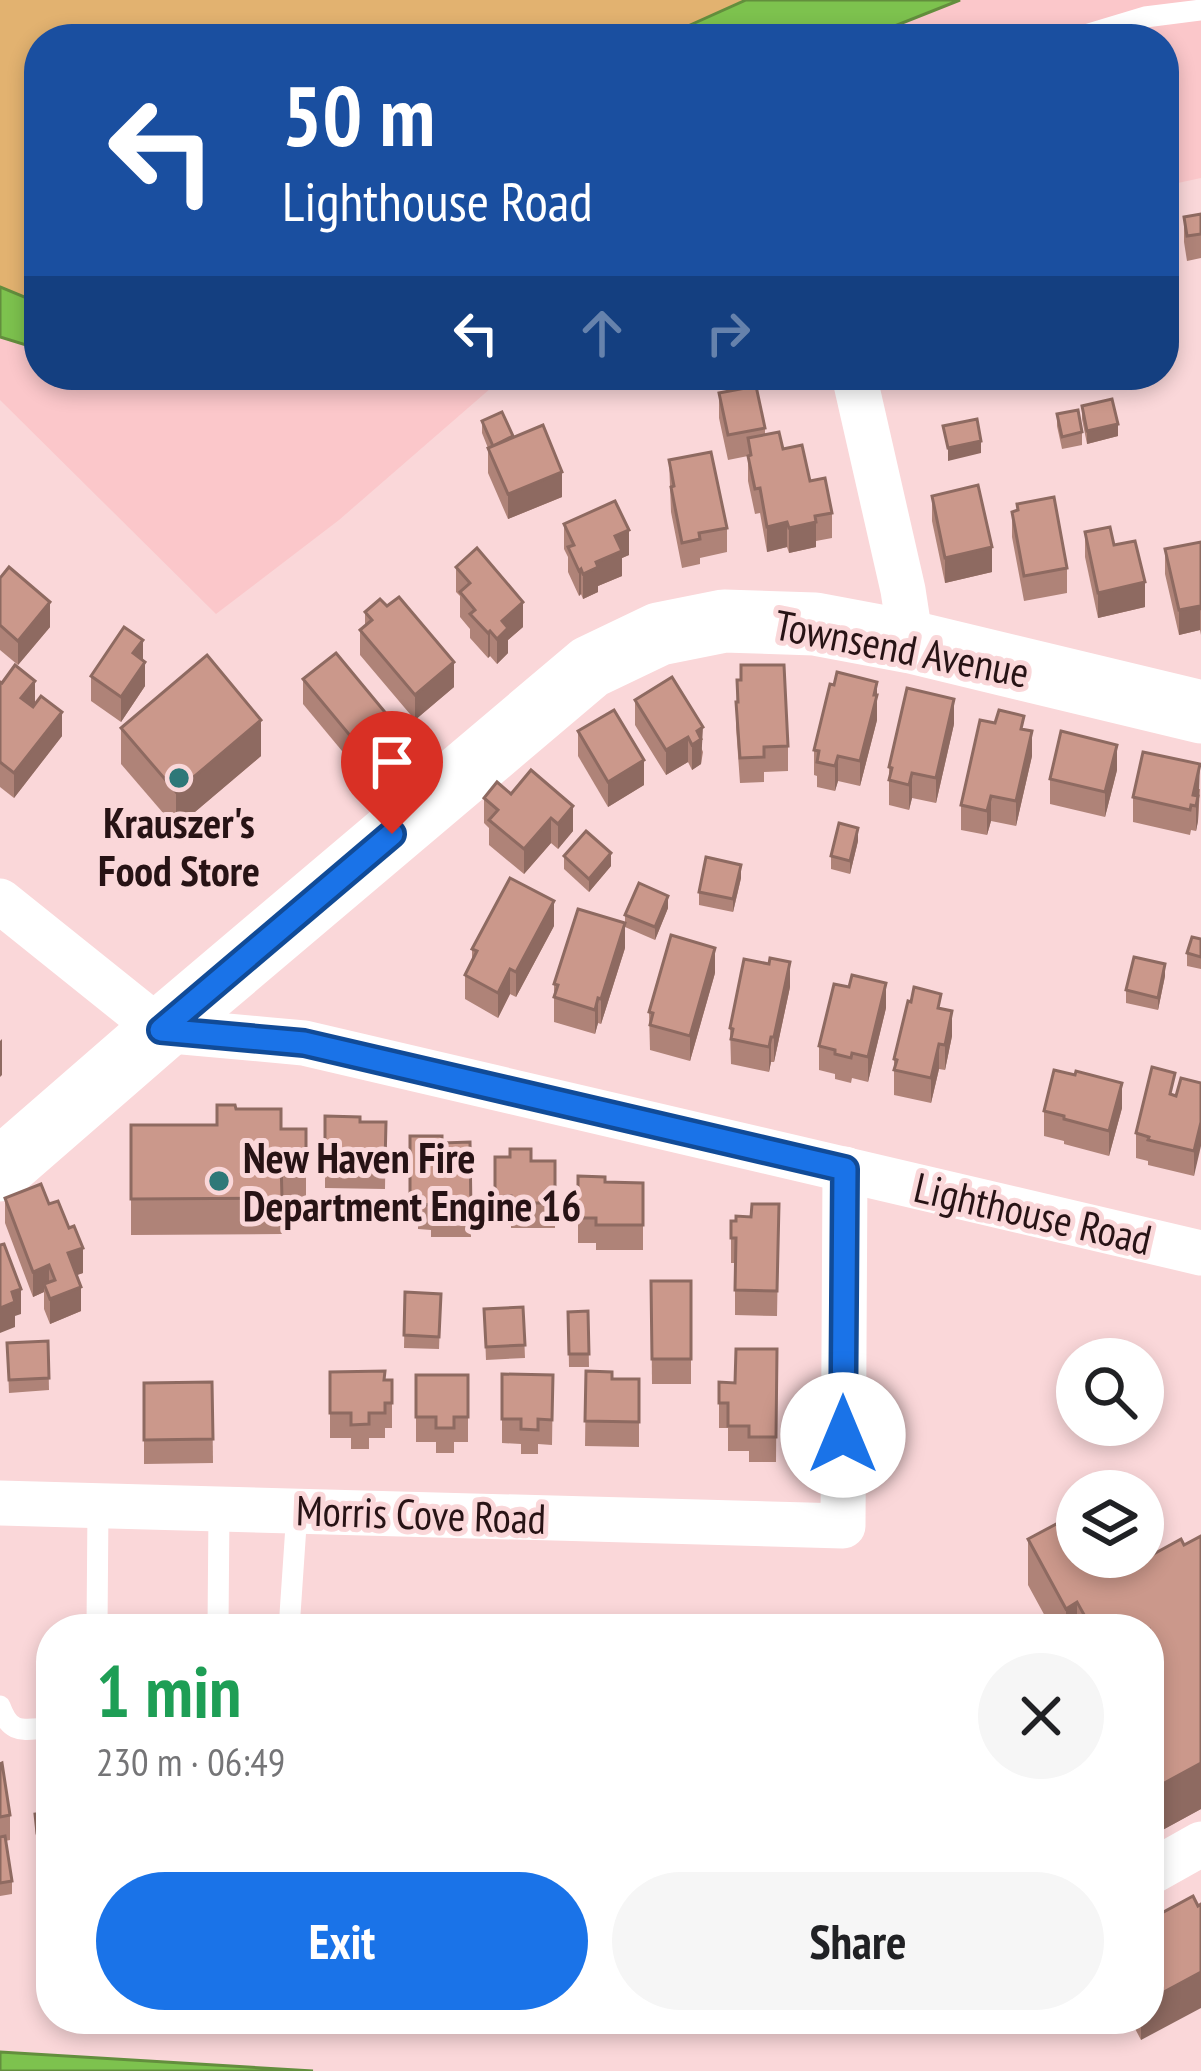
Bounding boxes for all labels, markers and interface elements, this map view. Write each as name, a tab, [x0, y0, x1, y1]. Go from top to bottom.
text: 50 m	[282, 60, 435, 169]
icon: left	[84, 72, 240, 228]
text: Lighthouse Road	[282, 166, 593, 236]
icon: left	[443, 300, 509, 366]
icon: ahead	[569, 300, 635, 366]
icon: right	[695, 300, 761, 366]
street label: Townsend Avenue	[770, 596, 1034, 700]
pin	[341, 711, 443, 834]
icon: arrive	[359, 729, 425, 795]
marker: Krauszer's Food Store	[166, 765, 192, 791]
place label: Krauszer's Food Store	[98, 795, 260, 898]
place label: New Haven Fire Department Engine 16	[243, 1130, 581, 1233]
street label: Lighthouse Road	[909, 1159, 1157, 1267]
marker: New Haven Fire Department Engine 16	[206, 1168, 232, 1194]
map controls	[1056, 1338, 1164, 1578]
button: search	[1056, 1338, 1164, 1446]
position arrow	[780, 1372, 906, 1498]
button: layers	[1056, 1470, 1164, 1578]
street label: Morris Cove Road	[295, 1482, 547, 1546]
text: 1 min	[96, 1644, 241, 1737]
button: close	[978, 1653, 1104, 1779]
text: 230 m · 06:49	[96, 1736, 285, 1787]
button: Exit	[96, 1872, 588, 2010]
button: Share	[612, 1872, 1104, 2010]

